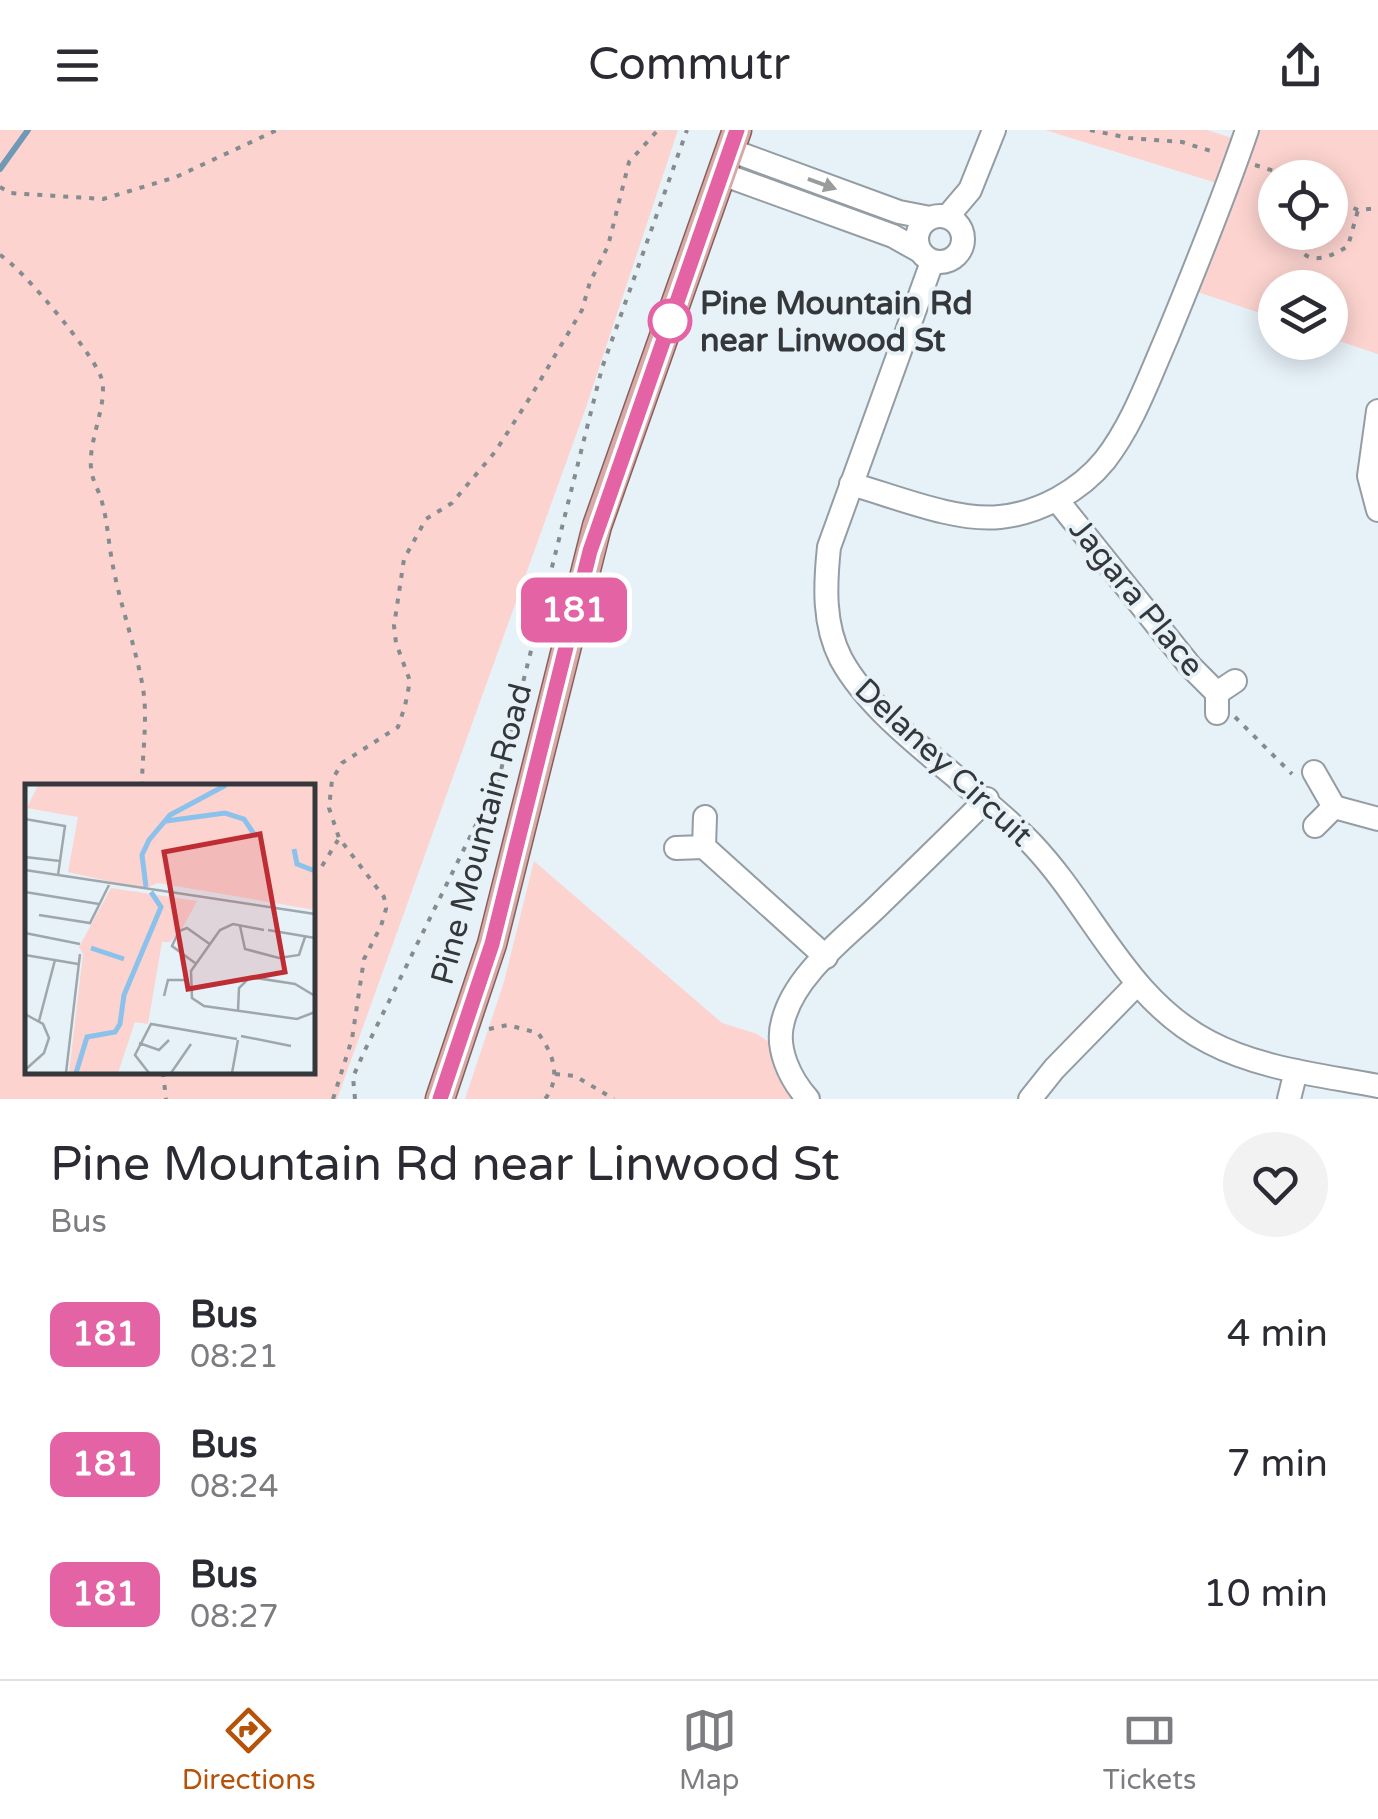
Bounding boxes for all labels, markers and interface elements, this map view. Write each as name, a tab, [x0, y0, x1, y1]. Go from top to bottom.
icon: menu	[50, 38, 105, 93]
text: Commutr	[588, 38, 790, 92]
icon: share	[1273, 38, 1328, 93]
map controls	[1258, 160, 1348, 360]
button: locate	[1258, 160, 1348, 250]
one-way arrow	[807, 177, 837, 192]
button: layers	[1258, 270, 1348, 360]
place label: Pine Mountain Rd near Linwood St	[700, 285, 973, 360]
marker: Pine Mountain Rd near Linwood St	[649, 300, 691, 342]
street label: Jagara Place	[1061, 511, 1211, 684]
line badge: 181	[516, 578, 632, 642]
text: 181	[541, 589, 607, 631]
street label: Delaney Circuit	[847, 671, 1040, 855]
street label: Pine Mountain Road	[423, 680, 540, 989]
inset map	[25, 784, 315, 1074]
button: heart	[1223, 1132, 1328, 1237]
text: Pine Mountain Rd near Linwood St	[50, 1136, 840, 1194]
text: Bus	[50, 1203, 107, 1241]
text: Bus	[190, 1292, 257, 1338]
text: 4 min	[1227, 1311, 1328, 1357]
text: 181	[72, 1313, 138, 1355]
text: 08:21	[190, 1338, 279, 1376]
text: Bus	[190, 1422, 257, 1468]
text: 7 min	[1227, 1441, 1328, 1487]
text: 181	[72, 1443, 138, 1485]
text: 08:24	[190, 1468, 279, 1506]
text: Bus	[190, 1552, 257, 1598]
text: 10 min	[1203, 1571, 1328, 1617]
text: 181	[72, 1573, 138, 1615]
text: 08:27	[190, 1598, 279, 1636]
tab: Directions	[182, 1703, 316, 1797]
tab: Map	[679, 1703, 739, 1797]
tab: Tickets	[1103, 1703, 1196, 1797]

